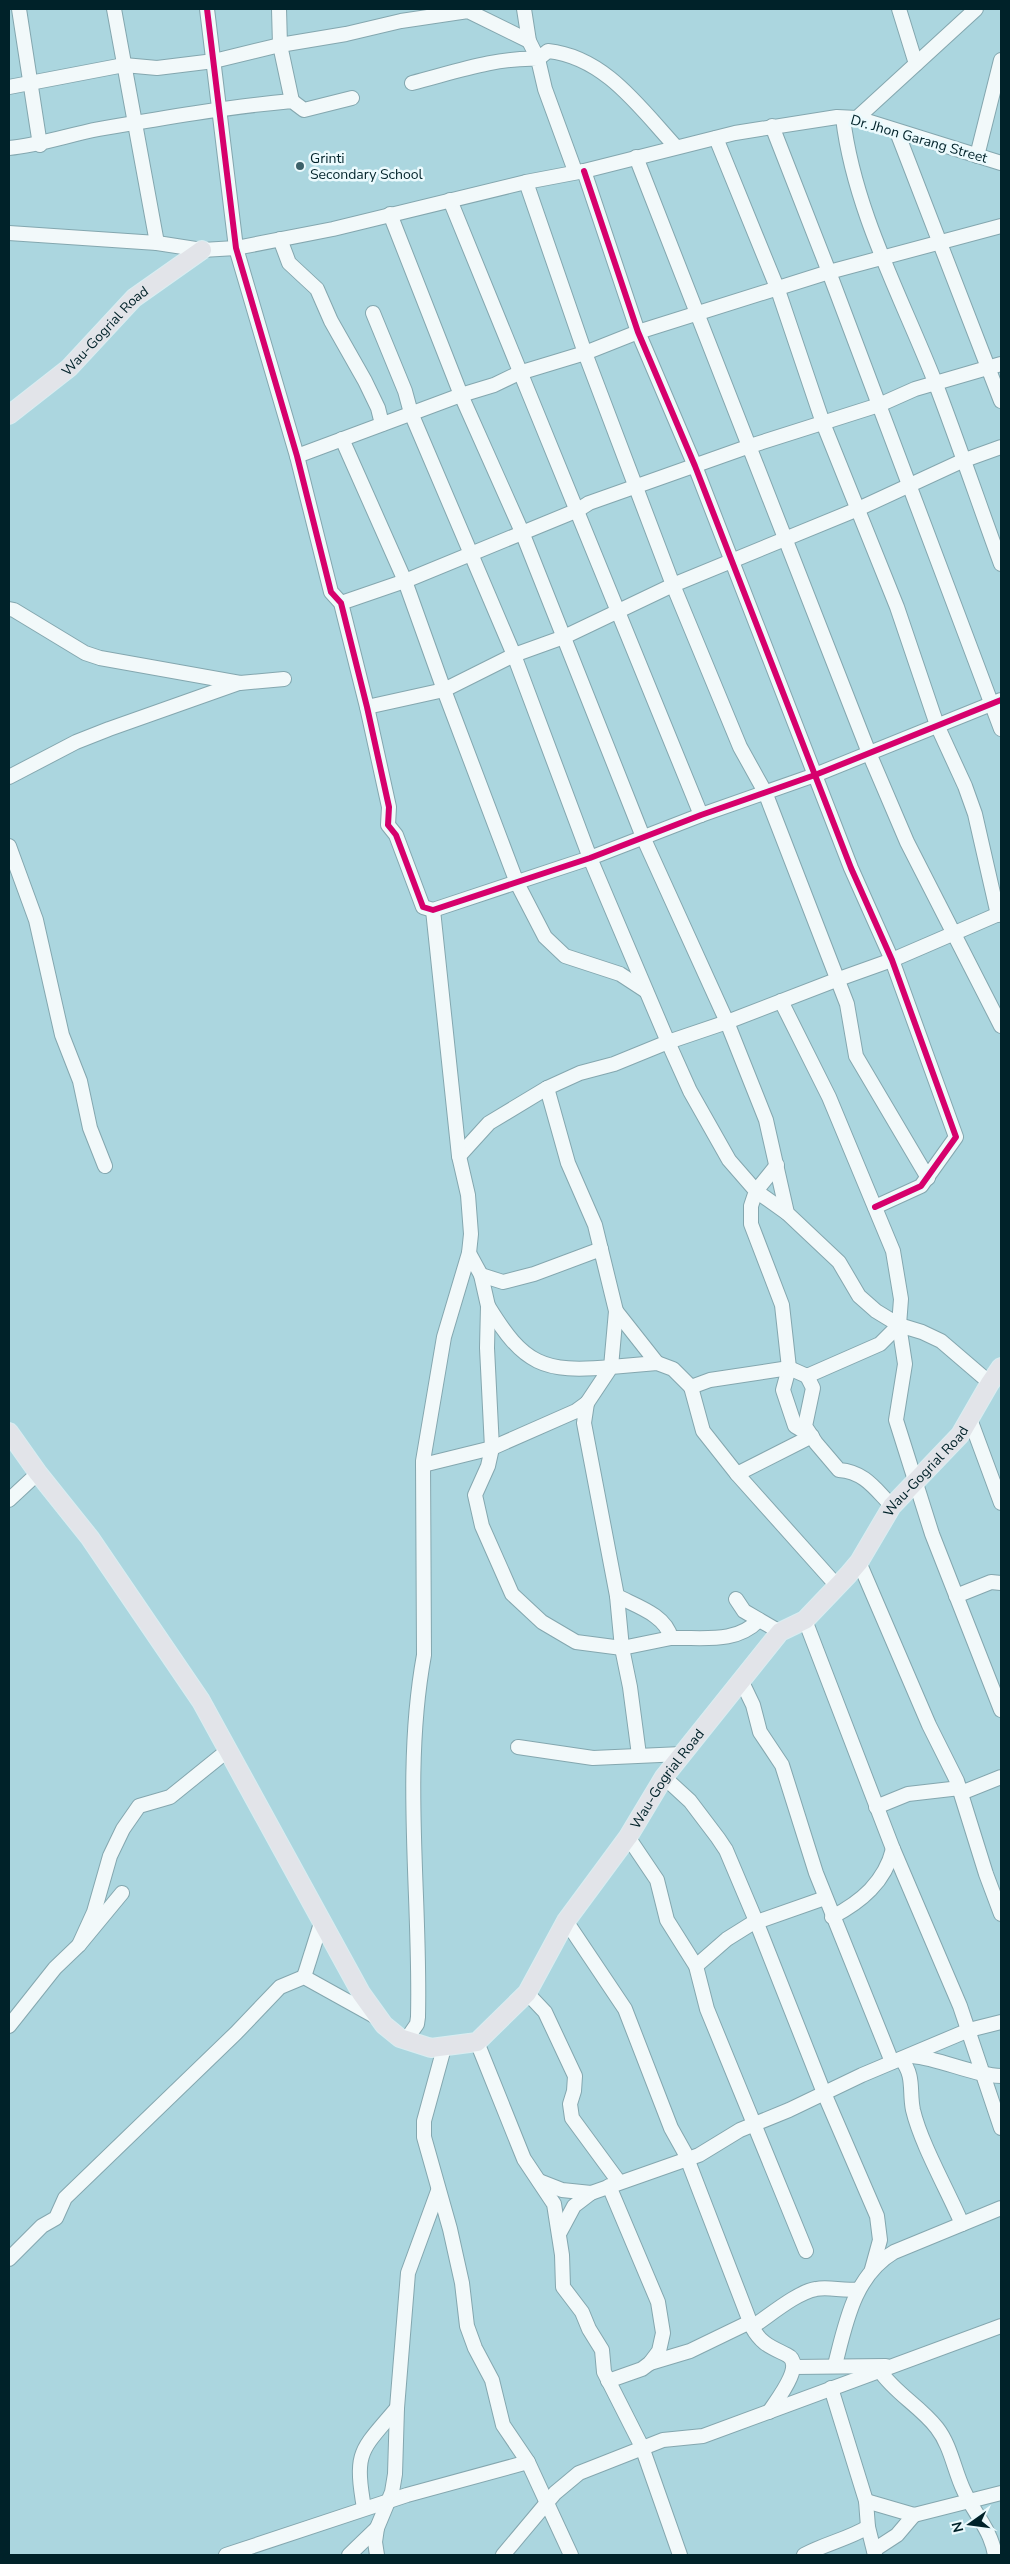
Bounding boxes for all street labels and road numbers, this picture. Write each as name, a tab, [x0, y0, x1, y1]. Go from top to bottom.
street label: Dr. Jhon Garang Street	[848, 110, 990, 168]
street label: Wau-Gogrial Road	[57, 281, 152, 380]
street label: Wau-Gogrial Road	[878, 1422, 973, 1520]
street label: Wau-Gogrial Road	[626, 1725, 708, 1832]

